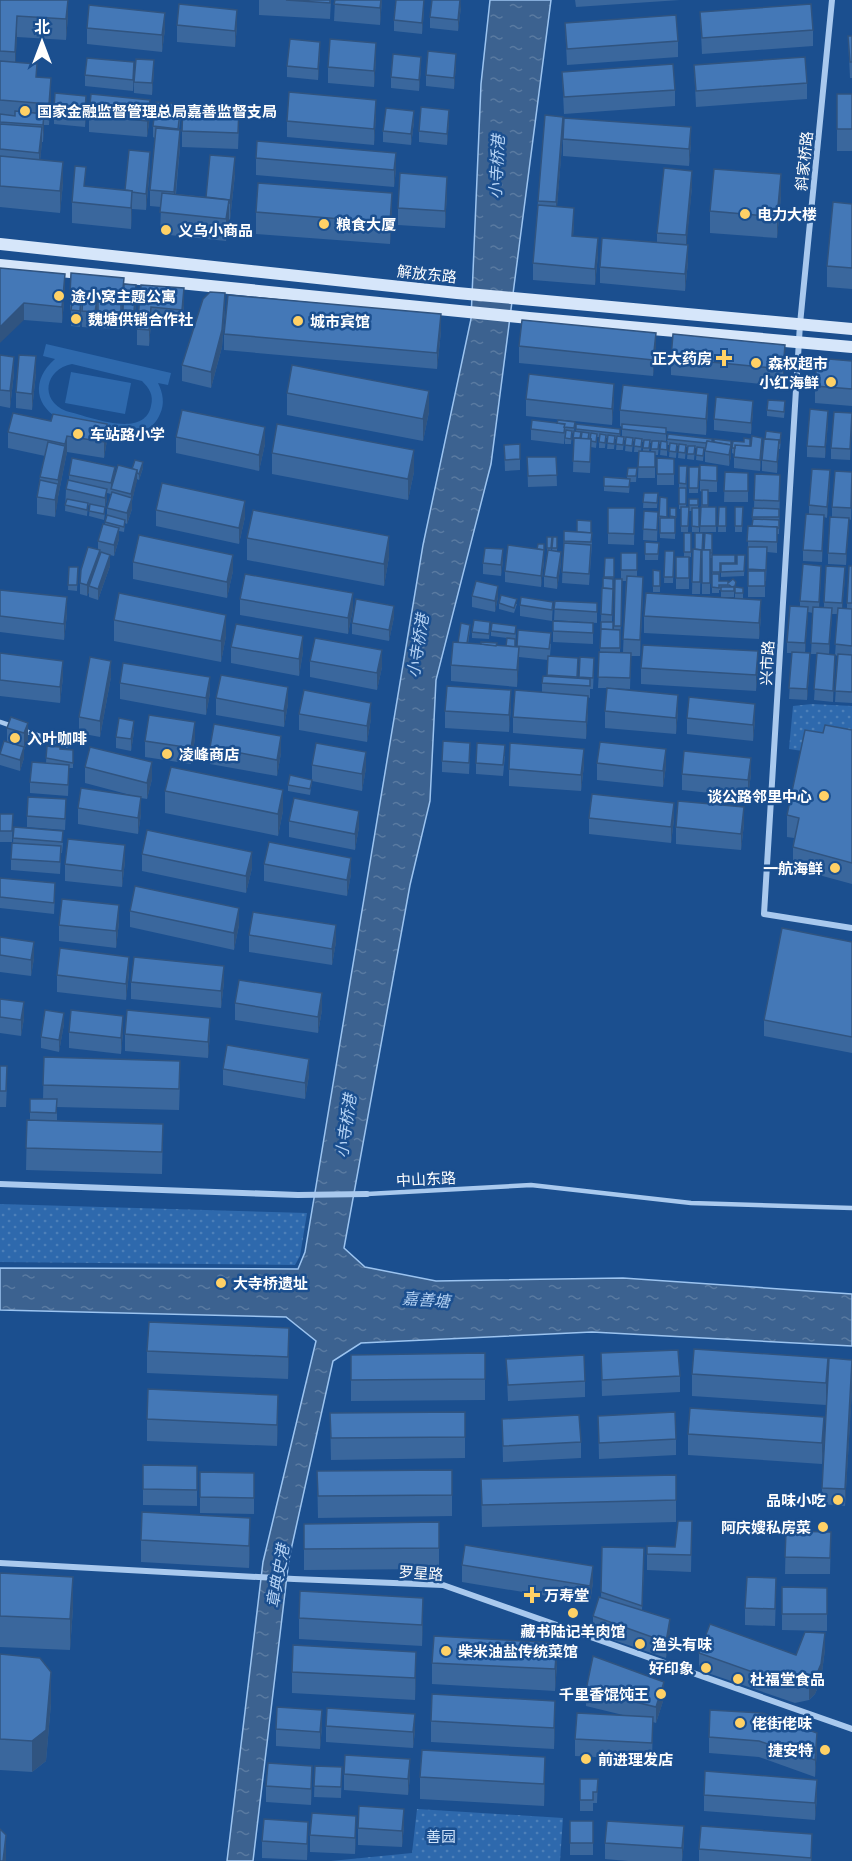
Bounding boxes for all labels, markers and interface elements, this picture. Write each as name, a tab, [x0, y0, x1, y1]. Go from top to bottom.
north arrow	[12, 12, 72, 72]
text: 北	[34, 19, 50, 36]
place label: 国家金融监督管理总局嘉善监督支局	[37, 103, 277, 120]
marker: 国家金融监督管理总局嘉善监督支局	[18, 104, 32, 118]
street label: 斜家桥路	[792, 130, 816, 192]
water label: 小寺桥港	[487, 133, 507, 199]
place label: 电力大楼	[757, 206, 817, 223]
marker: 电力大楼	[738, 207, 752, 221]
place label: 粮食大厦	[336, 216, 396, 233]
marker: 粮食大厦	[317, 217, 331, 231]
place label: 义乌小商品	[178, 222, 253, 239]
marker: 义乌小商品	[159, 223, 173, 237]
street label: 解放东路	[396, 262, 458, 286]
place label: 途小窝主题公寓	[71, 288, 176, 305]
marker: 途小窝主题公寓	[52, 289, 66, 303]
place label: 魏塘供销合作社	[88, 311, 193, 328]
marker: 魏塘供销合作社	[69, 312, 83, 326]
place label: 城市宾馆	[310, 313, 370, 330]
marker: 城市宾馆	[291, 314, 305, 328]
place label: 正大药房	[652, 350, 712, 367]
marker: 正大药房	[717, 351, 731, 365]
place label: 森权超市	[768, 355, 828, 372]
marker: 森权超市	[749, 356, 763, 370]
place label: 小红海鲜	[759, 374, 819, 391]
marker: 小红海鲜	[824, 375, 838, 389]
place label: 车站路小学	[90, 426, 165, 443]
marker: 车站路小学	[71, 427, 85, 441]
water label: 小寺桥港	[405, 611, 432, 679]
street label: 兴市路	[757, 640, 777, 686]
place label: 入叶咖啡	[27, 730, 87, 747]
marker: 入叶咖啡	[8, 731, 22, 745]
place label: 凌峰商店	[179, 746, 239, 763]
marker: 凌峰商店	[160, 747, 174, 761]
place label: 谈公路邻里中心	[707, 788, 812, 805]
marker: 谈公路邻里中心	[817, 789, 831, 803]
place label: 一航海鲜	[763, 860, 823, 877]
marker: 一航海鲜	[828, 861, 842, 875]
water label: 小寺桥港	[333, 1091, 359, 1159]
street label: 中山东路	[396, 1169, 456, 1189]
place label: 大寺桥遗址	[233, 1275, 308, 1292]
marker: 大寺桥遗址	[214, 1276, 228, 1290]
water label: 嘉善塘	[401, 1290, 454, 1310]
place label: 品味小吃	[766, 1492, 826, 1509]
marker: 品味小吃	[831, 1493, 845, 1507]
place label: 阿庆嫂私房菜	[721, 1519, 811, 1536]
marker: 阿庆嫂私房菜	[816, 1520, 830, 1534]
water label: 章典史港	[264, 1541, 292, 1609]
street label: 罗星路	[398, 1563, 444, 1583]
place label: 万寿堂	[544, 1587, 589, 1604]
marker: 万寿堂	[525, 1588, 539, 1602]
marker: 藏书陆记羊肉馆	[566, 1606, 580, 1620]
place label: 藏书陆记羊肉馆	[520, 1623, 626, 1640]
place label: 渔头有味	[652, 1636, 712, 1653]
marker: 渔头有味	[633, 1637, 647, 1651]
place label: 柴米油盐传统菜馆	[458, 1643, 578, 1660]
marker: 柴米油盐传统菜馆	[439, 1644, 453, 1658]
place label: 好印象	[649, 1660, 694, 1677]
marker: 好印象	[699, 1661, 713, 1675]
place label: 杜福堂食品	[750, 1671, 825, 1688]
marker: 杜福堂食品	[731, 1672, 745, 1686]
place label: 千里香馄饨王	[559, 1686, 649, 1703]
marker: 千里香馄饨王	[654, 1687, 668, 1701]
place label: 佬街佬味	[752, 1715, 812, 1732]
marker: 佬街佬味	[733, 1716, 747, 1730]
place label: 捷安特	[768, 1742, 813, 1759]
marker: 捷安特	[818, 1743, 832, 1757]
place label: 前进理发店	[598, 1751, 673, 1768]
marker: 前进理发店	[579, 1752, 593, 1766]
park label: 善园	[426, 1828, 456, 1845]

